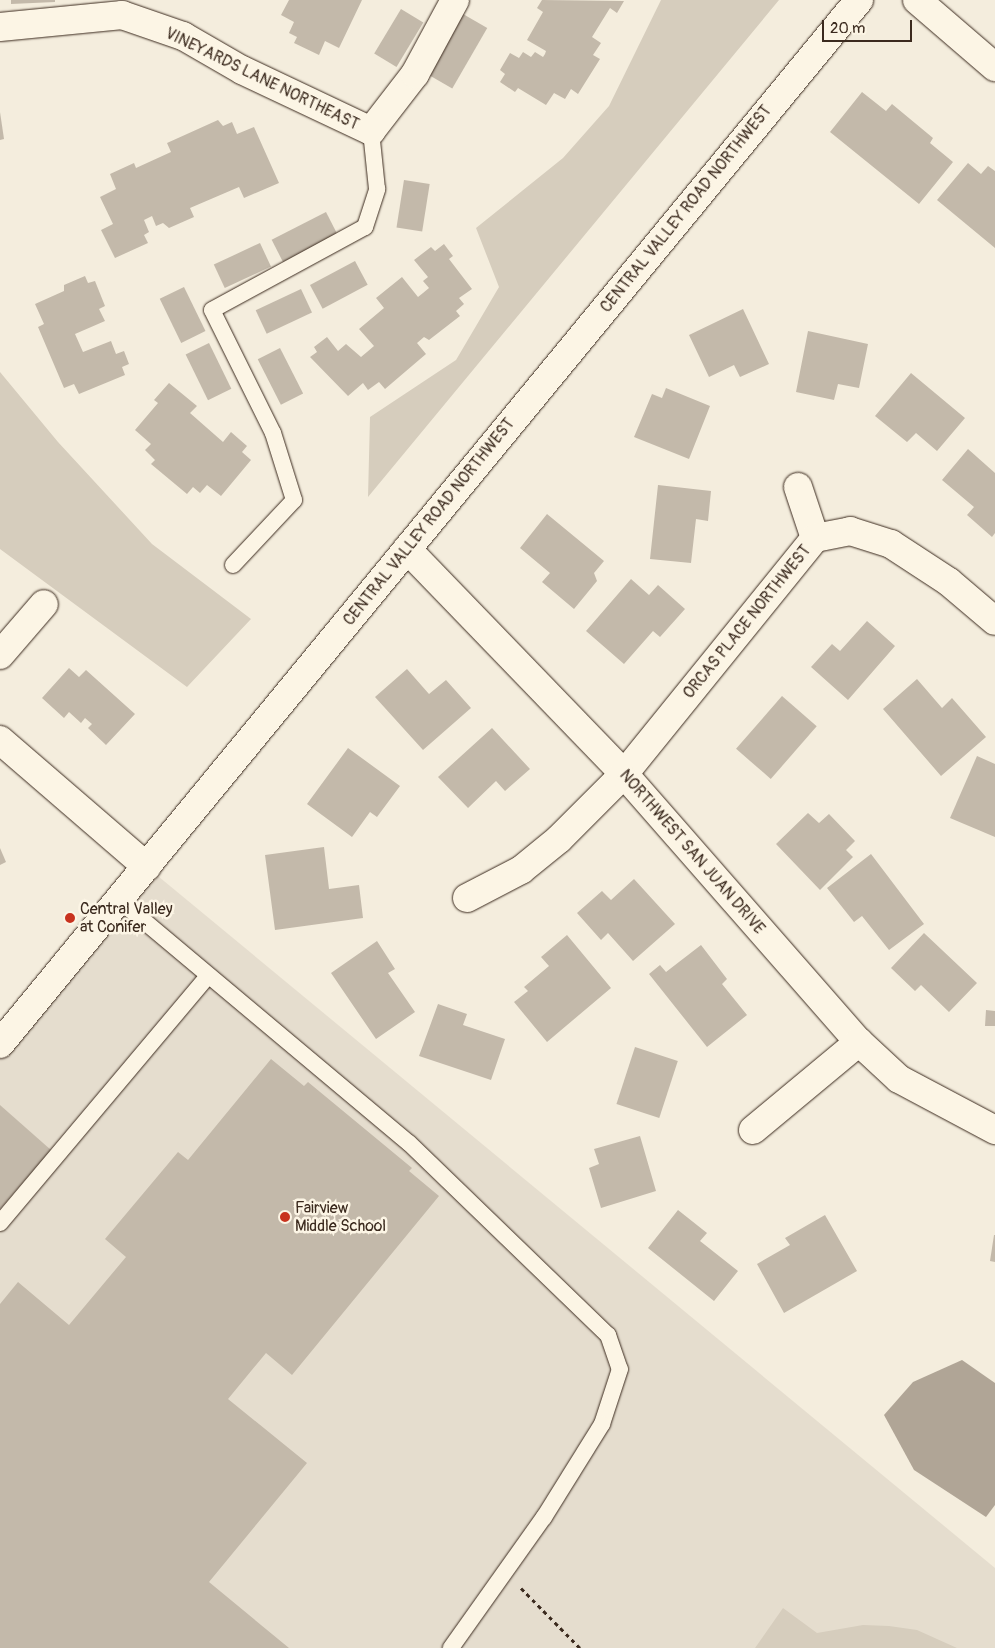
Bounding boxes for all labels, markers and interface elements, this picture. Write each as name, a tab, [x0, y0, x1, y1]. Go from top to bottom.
scale bar	[825, 10, 915, 42]
text: 20 m	[830, 19, 865, 38]
street label: VINEYARDS LANE NORTHEAST	[162, 24, 362, 134]
street label: CENTRAL VALLEY ROAD NORTHWEST	[596, 102, 776, 316]
street label: CENTRAL VALLEY ROAD NORTHWEST	[339, 415, 519, 629]
street label: ORCAS PLACE NORTHWEST	[679, 541, 815, 703]
street label: NORTHWEST SAN JUAN DRIVE	[615, 766, 769, 938]
place label: Central Valley at Conifer	[80, 899, 173, 937]
marker: Central Valley at Conifer	[64, 912, 76, 924]
place label: Fairview Middle School	[295, 1198, 386, 1236]
marker: Fairview Middle School	[279, 1211, 291, 1223]

